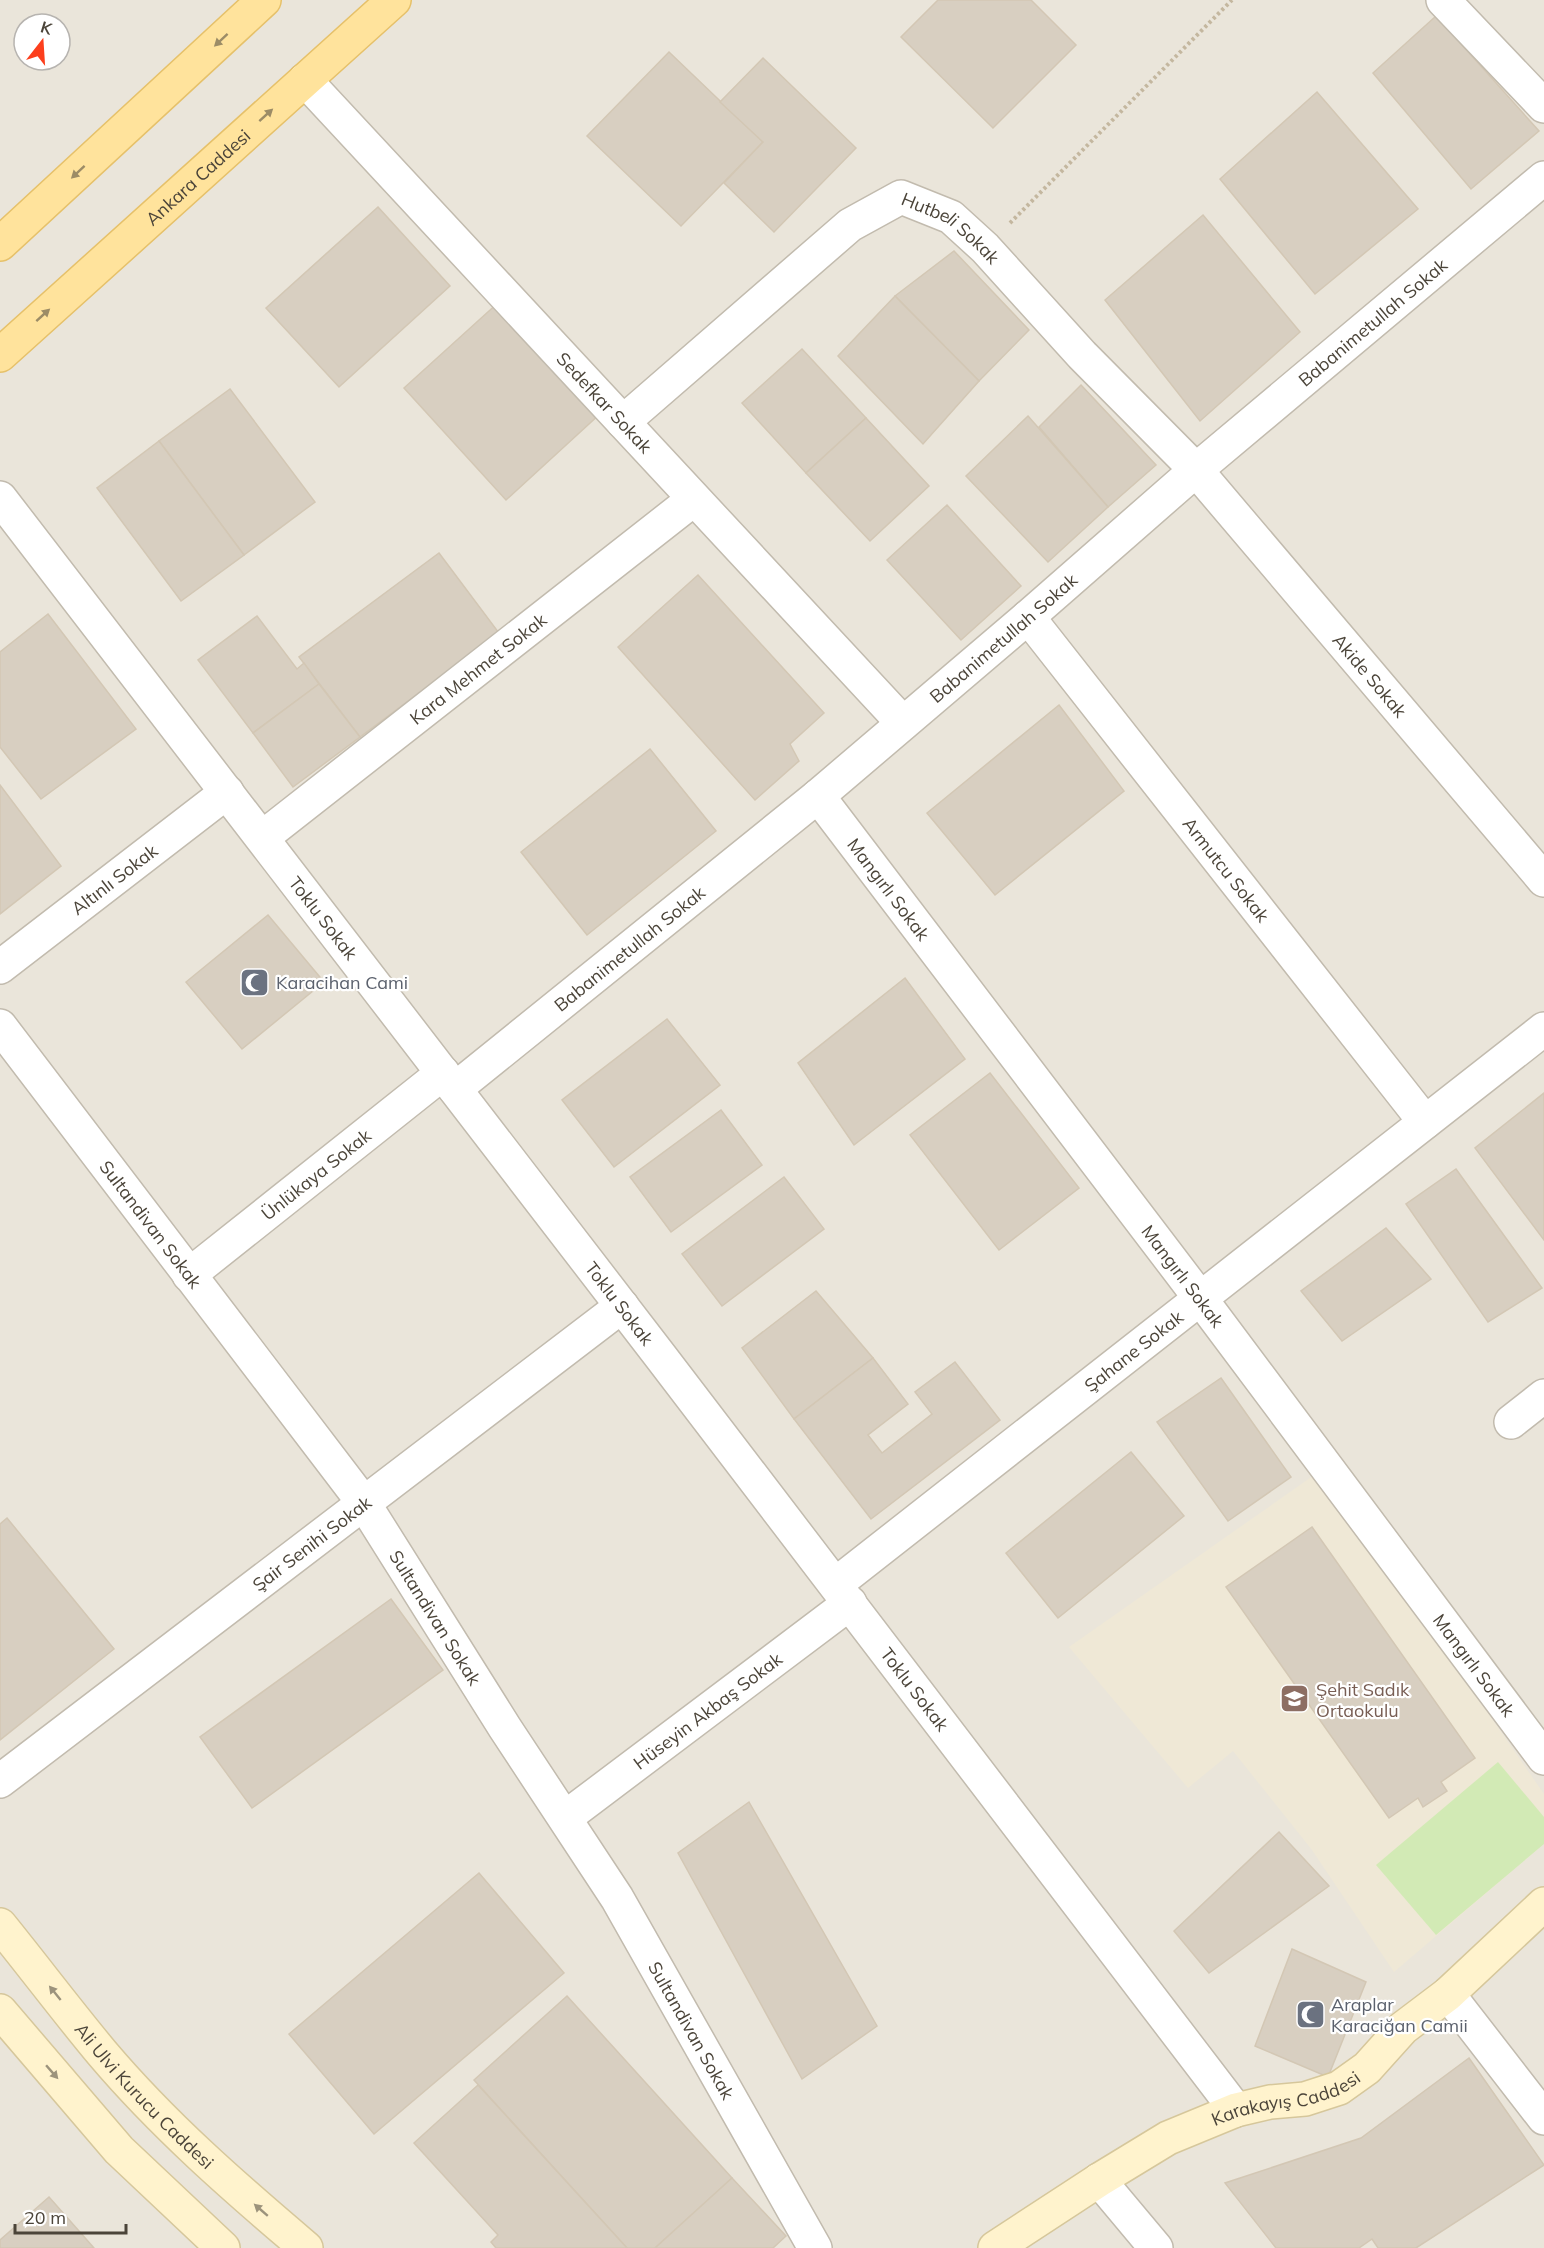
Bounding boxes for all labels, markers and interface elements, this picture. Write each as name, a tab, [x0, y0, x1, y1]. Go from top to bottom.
north arrow	[12, 12, 72, 72]
text: K	[38, 17, 56, 39]
one-way arrow	[213, 33, 228, 47]
one-way arrow	[259, 108, 274, 122]
street label: Ankara Caddesi	[140, 124, 255, 230]
one-way arrow	[70, 165, 85, 179]
street label: Hutbeli Sokak	[898, 187, 1005, 269]
street label: Babanimetullah Sokak	[1293, 252, 1452, 391]
one-way arrow	[36, 308, 51, 322]
street label: Sedefkar Sokak	[552, 347, 658, 458]
street label: Babanimetullah Sokak	[925, 568, 1082, 708]
street label: Kara Mehmet Sokak	[405, 607, 551, 729]
street label: Akide Sokak	[1328, 628, 1413, 722]
street label: Armutcu Sokak	[1178, 812, 1275, 927]
street label: Mangırlı Sokak	[843, 833, 936, 945]
street label: Altınlı Sokak	[66, 838, 162, 920]
street label: Toklu Sokak	[284, 871, 363, 965]
street label: Babanimetullah Sokak	[549, 880, 710, 1016]
mosque icon: Karacihan Cami	[239, 966, 271, 998]
place label: Karacihan Cami	[276, 971, 408, 994]
street label: Ünlükaya Sokak	[256, 1123, 376, 1225]
street label: Sultandivan Sokak	[95, 1155, 208, 1293]
street label: Mangırlı Sokak	[1137, 1220, 1230, 1332]
street label: Toklu Sokak	[580, 1257, 659, 1350]
street label: Şahane Sokak	[1079, 1305, 1188, 1397]
street label: Şair Senihi Sokak	[247, 1490, 376, 1596]
street label: Sultandivan Sokak	[385, 1546, 487, 1690]
street label: Mangırlı Sokak	[1428, 1609, 1521, 1721]
street label: Toklu Sokak	[876, 1643, 955, 1736]
street label: Hüseyin Akbaş Sokak	[628, 1647, 787, 1774]
place label: Şehit Sadık Ortaokulu	[1316, 1678, 1410, 1722]
school or university icon: Şehit Sadık Ortaokulu	[1279, 1683, 1311, 1715]
street label: Sultandivan Sokak	[644, 1957, 740, 2104]
one-way arrow	[48, 1985, 61, 2001]
place label: Araplar Karaciğan Camii	[1331, 1993, 1468, 2037]
mosque icon: Araplar Karaciğan Camii	[1294, 1998, 1326, 2030]
street label: Ali Ulvi Kurucu Caddesi	[70, 2018, 219, 2174]
one-way arrow	[45, 2064, 59, 2079]
street label: Karakayış Caddesi	[1208, 2065, 1364, 2130]
scale bar	[15, 2197, 126, 2235]
one-way arrow	[254, 2204, 269, 2217]
text: 20 m	[24, 2206, 66, 2229]

